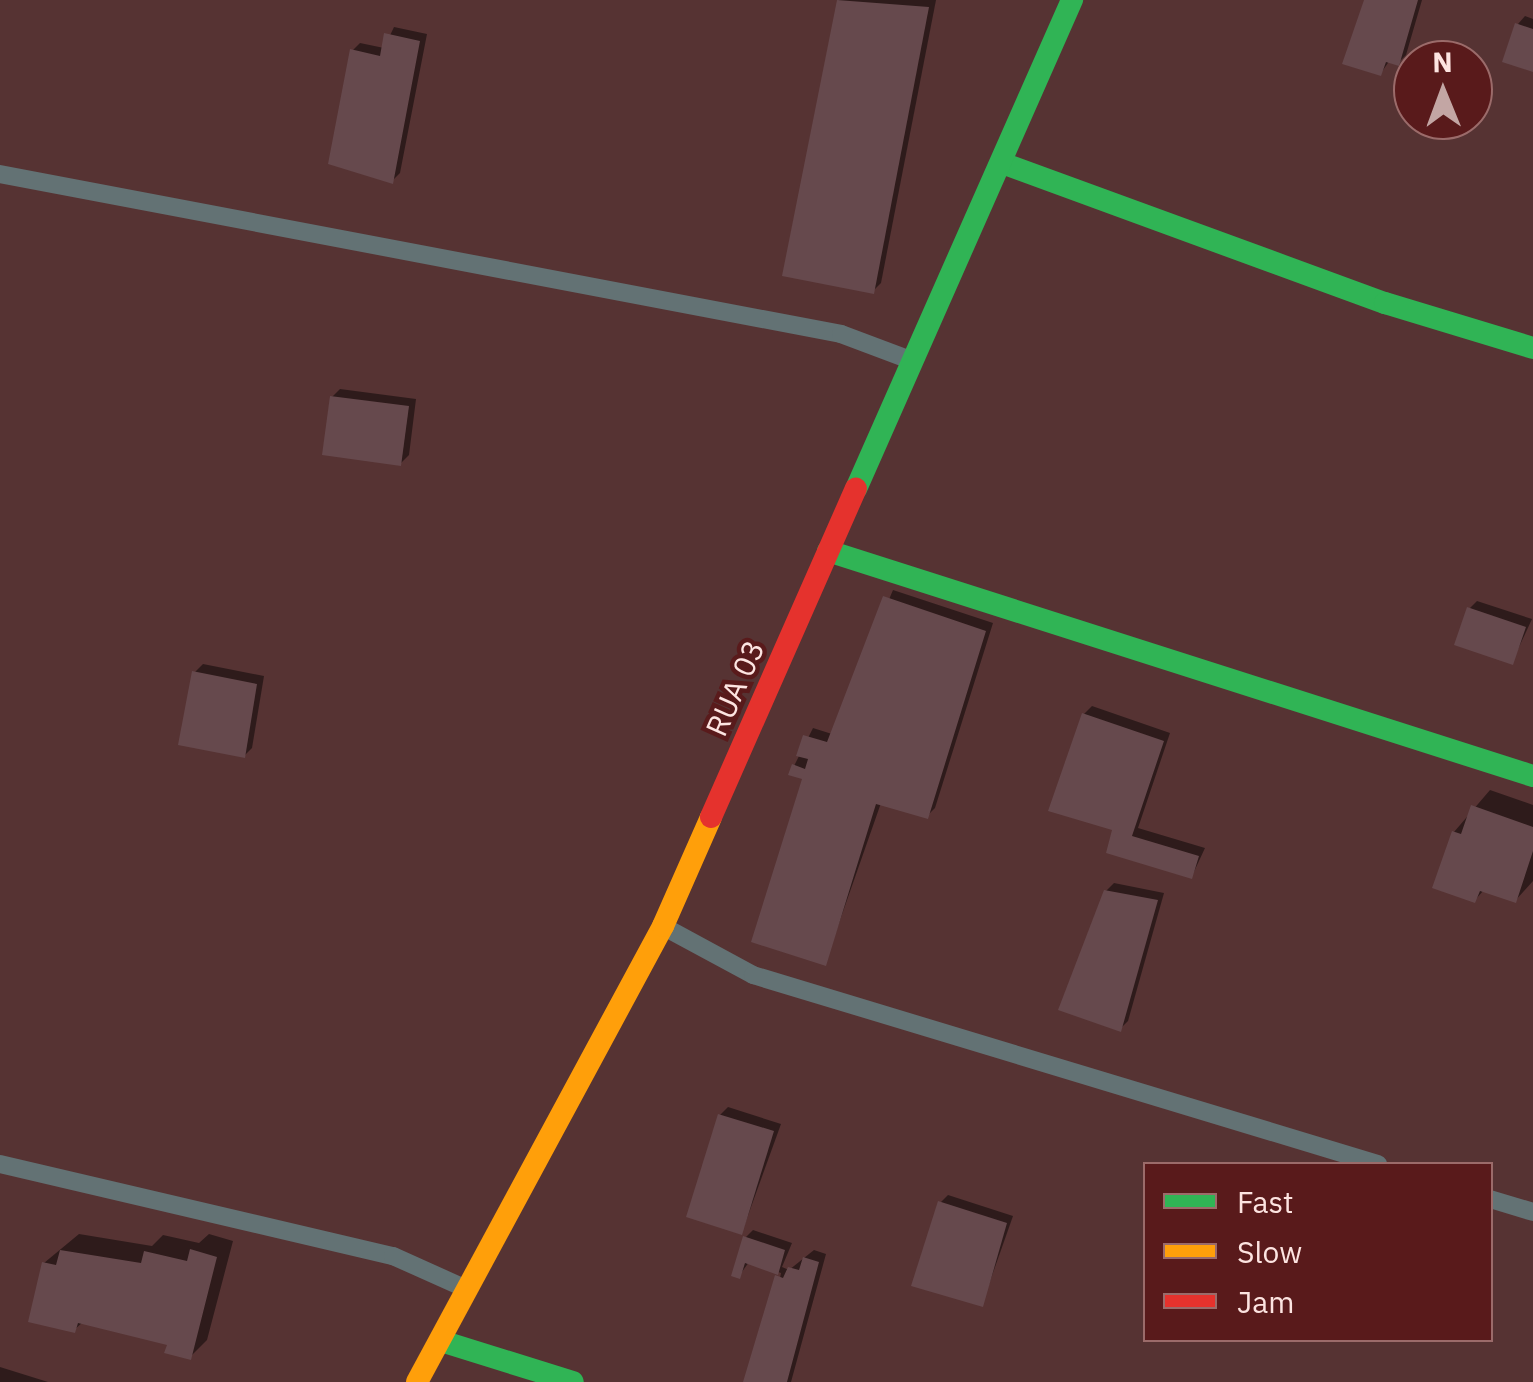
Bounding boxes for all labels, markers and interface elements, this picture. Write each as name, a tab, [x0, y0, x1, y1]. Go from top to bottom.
north arrow	[1393, 40, 1493, 140]
text: N	[1432, 43, 1453, 80]
street label: RUA 03	[698, 634, 772, 742]
legend	[1143, 1162, 1493, 1342]
text: Fast	[1237, 1182, 1294, 1221]
text: Slow	[1237, 1232, 1302, 1271]
text: Jam	[1237, 1282, 1295, 1321]

